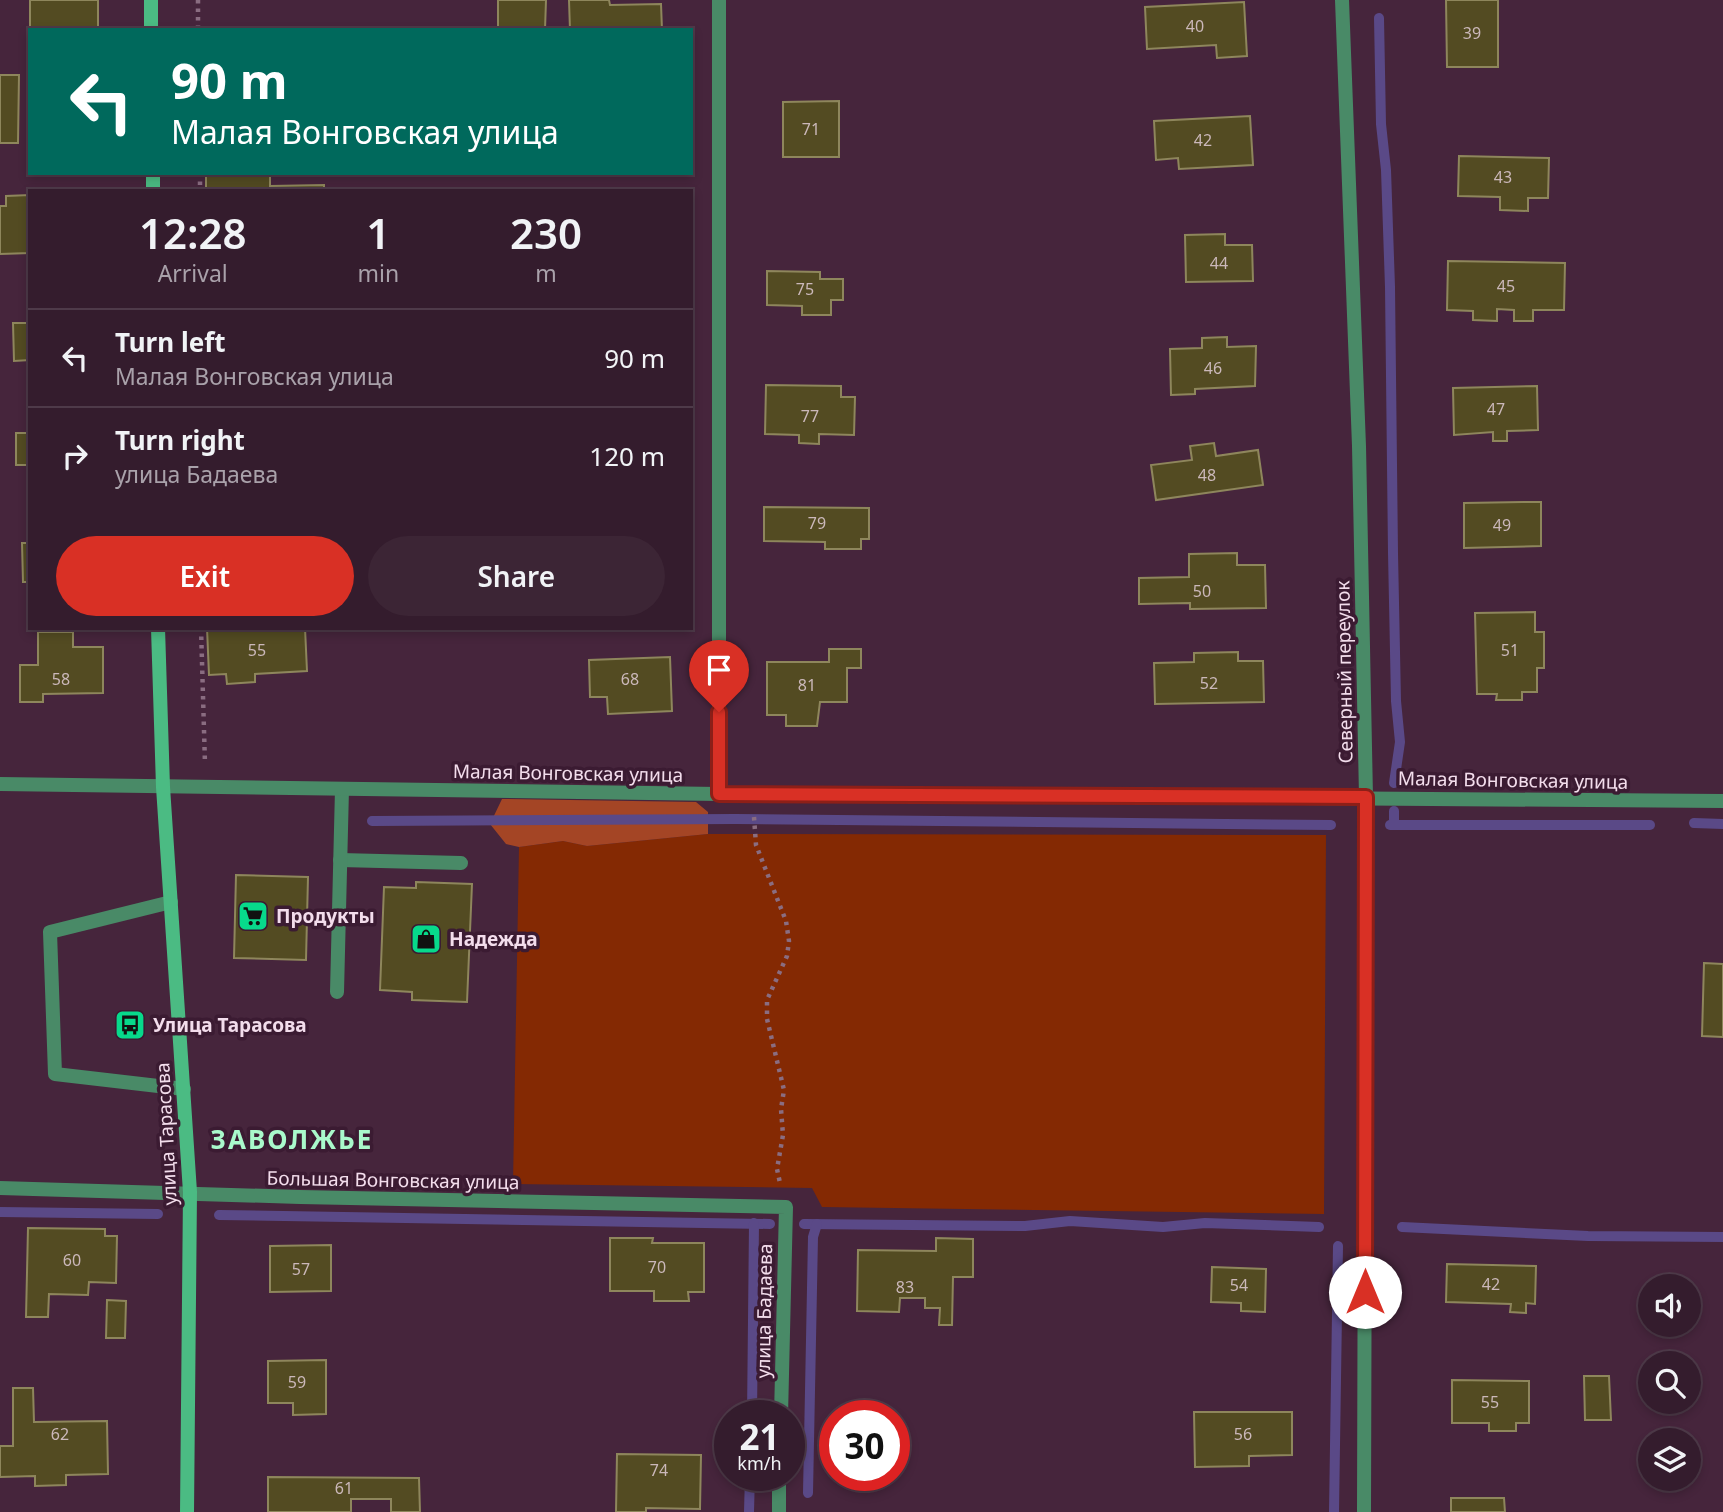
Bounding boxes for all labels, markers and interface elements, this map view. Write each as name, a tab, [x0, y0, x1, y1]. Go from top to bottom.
house number: 40	[1186, 15, 1204, 37]
house number: 39	[1463, 22, 1481, 44]
text: 90 m	[171, 47, 288, 113]
icon: left	[56, 56, 147, 147]
text: Малая Вонговская улица	[171, 110, 559, 153]
house number: 71	[802, 118, 820, 140]
house number: 42	[1194, 129, 1212, 151]
house number: 43	[1494, 166, 1512, 188]
text: 12:28	[139, 204, 247, 261]
text: 1	[366, 204, 390, 261]
text: 230	[510, 204, 582, 261]
house number: 44	[1210, 252, 1228, 274]
text: Arrival	[158, 257, 228, 289]
text: min	[357, 257, 399, 289]
text: m	[535, 257, 557, 289]
house number: 45	[1497, 275, 1515, 297]
house number: 75	[796, 278, 814, 300]
text: Turn left	[115, 324, 226, 360]
icon: left	[56, 339, 94, 377]
text: 90 m	[604, 340, 665, 376]
house number: 46	[1204, 357, 1222, 379]
text: Малая Вонговская улица	[115, 360, 394, 392]
house number: 47	[1487, 398, 1505, 420]
house number: 77	[801, 405, 819, 427]
text: Turn right	[115, 422, 245, 458]
icon: right	[56, 437, 94, 475]
text: 120 m	[589, 438, 665, 474]
text: улица Бадаева	[115, 458, 278, 490]
house number: 48	[1198, 464, 1216, 486]
house number: 79	[808, 512, 826, 534]
house number: 49	[1493, 514, 1511, 536]
button: Exit	[56, 536, 354, 616]
button: Share	[368, 536, 665, 616]
house number: 50	[1193, 580, 1211, 602]
street label: Северный переулок	[1329, 580, 1359, 764]
house number: 55	[248, 639, 266, 661]
house number: 51	[1501, 639, 1519, 661]
pin	[689, 640, 749, 712]
icon: arrive	[700, 651, 738, 689]
house number: 58	[52, 668, 70, 690]
house number: 68	[621, 668, 639, 690]
house number: 52	[1200, 672, 1218, 694]
house number: 81	[798, 674, 816, 696]
street label: Малая Вонговская улица	[453, 758, 683, 788]
street label: Малая Вонговская улица	[1398, 765, 1628, 795]
supermarket icon: Продукты	[236, 899, 270, 933]
place label: Продукты	[276, 903, 375, 929]
shop icon: Надежда	[409, 922, 443, 956]
place label: Надежда	[449, 926, 538, 952]
bus stop icon: Улица Тарасова	[113, 1008, 147, 1042]
place label: Улица Тарасова	[153, 1012, 307, 1038]
street label: улица Тарасова	[149, 1062, 183, 1206]
district label: ЗАВОЛЖЬЕ	[211, 1121, 373, 1157]
street label: Большая Вонговская улица	[266, 1165, 520, 1195]
street label: улица Бадаева	[750, 1243, 778, 1379]
house number: 60	[63, 1249, 81, 1271]
position arrow	[1328, 1255, 1402, 1329]
house number: 70	[648, 1256, 666, 1278]
house number: 57	[292, 1258, 310, 1280]
house number: 42	[1482, 1273, 1500, 1295]
house number: 54	[1230, 1274, 1248, 1296]
map controls	[1638, 1274, 1701, 1491]
button: sound	[1638, 1274, 1701, 1337]
house number: 83	[896, 1276, 914, 1298]
button: search	[1638, 1351, 1701, 1414]
house number: 59	[288, 1371, 306, 1393]
house number: 55	[1481, 1391, 1499, 1413]
speed limit sign: 30	[819, 1400, 910, 1491]
text: 21	[739, 1413, 780, 1460]
house number: 62	[51, 1423, 69, 1445]
house number: 56	[1234, 1423, 1252, 1445]
button: layers	[1638, 1428, 1701, 1491]
text: km/h	[737, 1451, 782, 1475]
house number: 74	[650, 1459, 668, 1481]
house number: 61	[335, 1477, 353, 1499]

